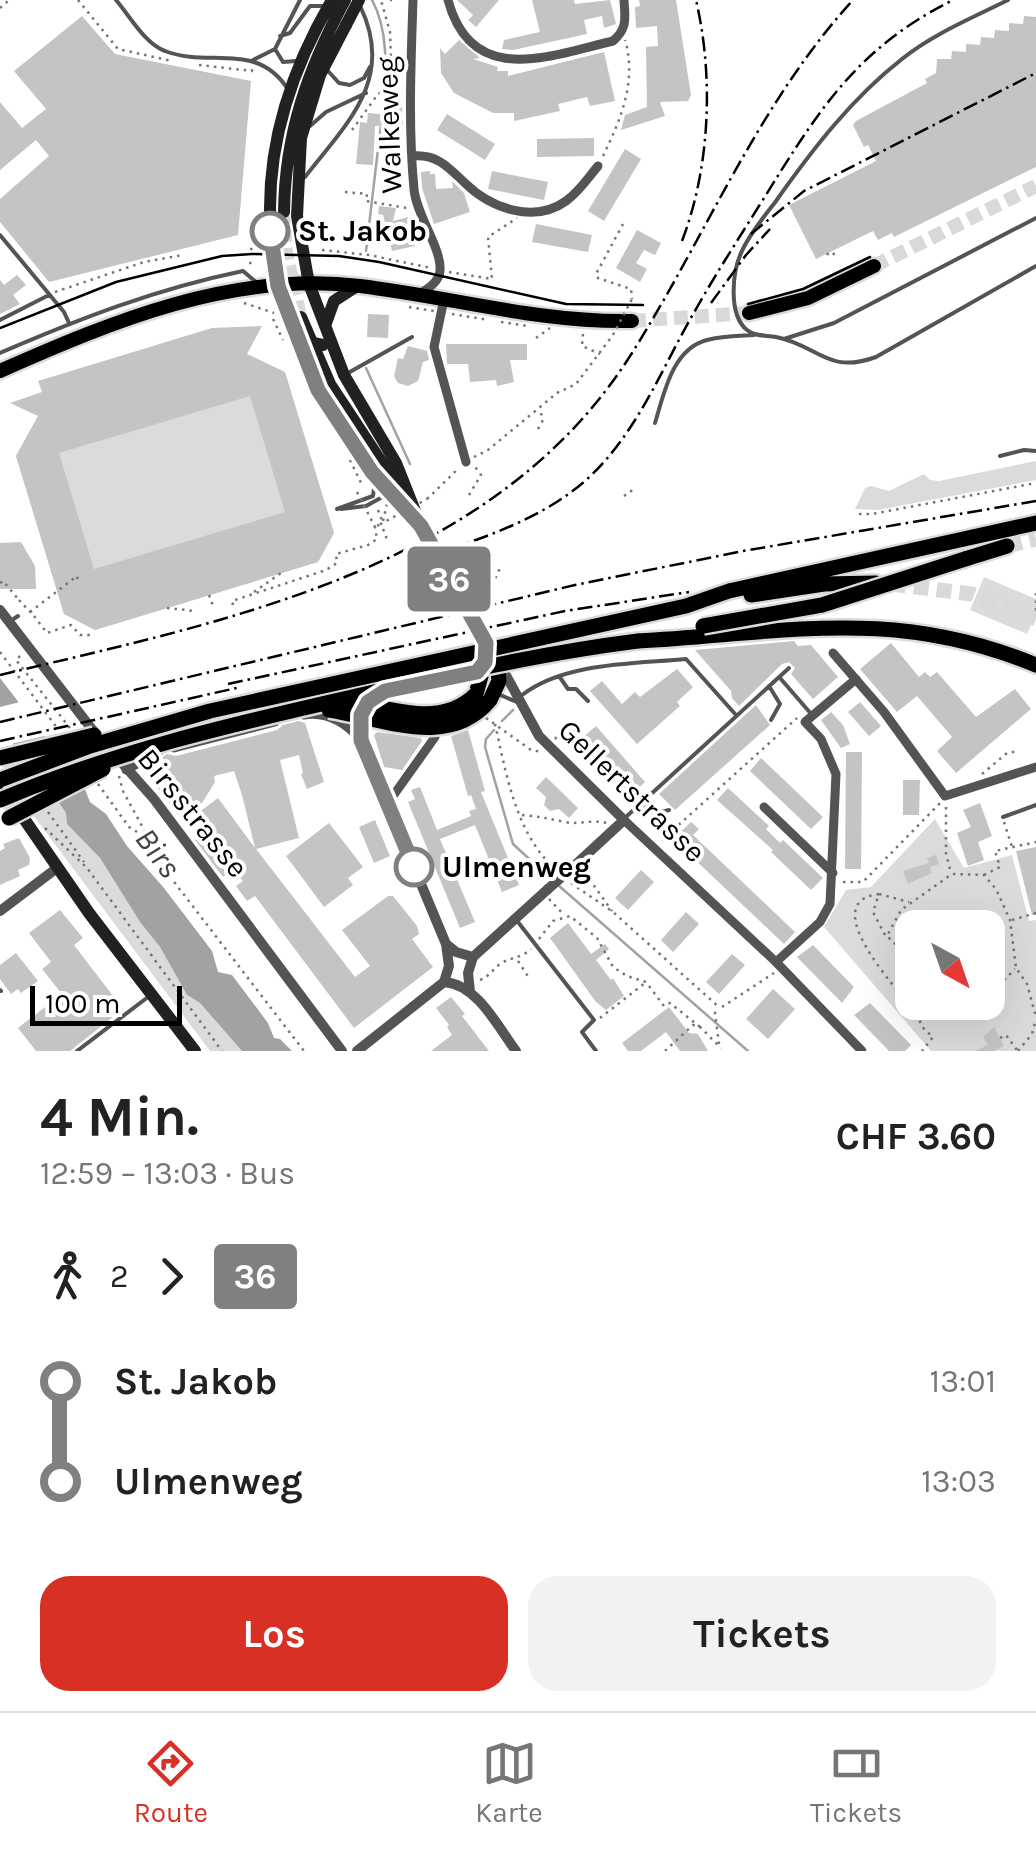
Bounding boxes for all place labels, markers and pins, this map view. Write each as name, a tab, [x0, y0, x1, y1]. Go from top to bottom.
marker: St. Jakob	[251, 212, 289, 250]
place label: St. Jakob	[298, 213, 427, 249]
marker: Ulmenweg	[395, 848, 433, 886]
place label: Ulmenweg	[442, 849, 591, 885]

